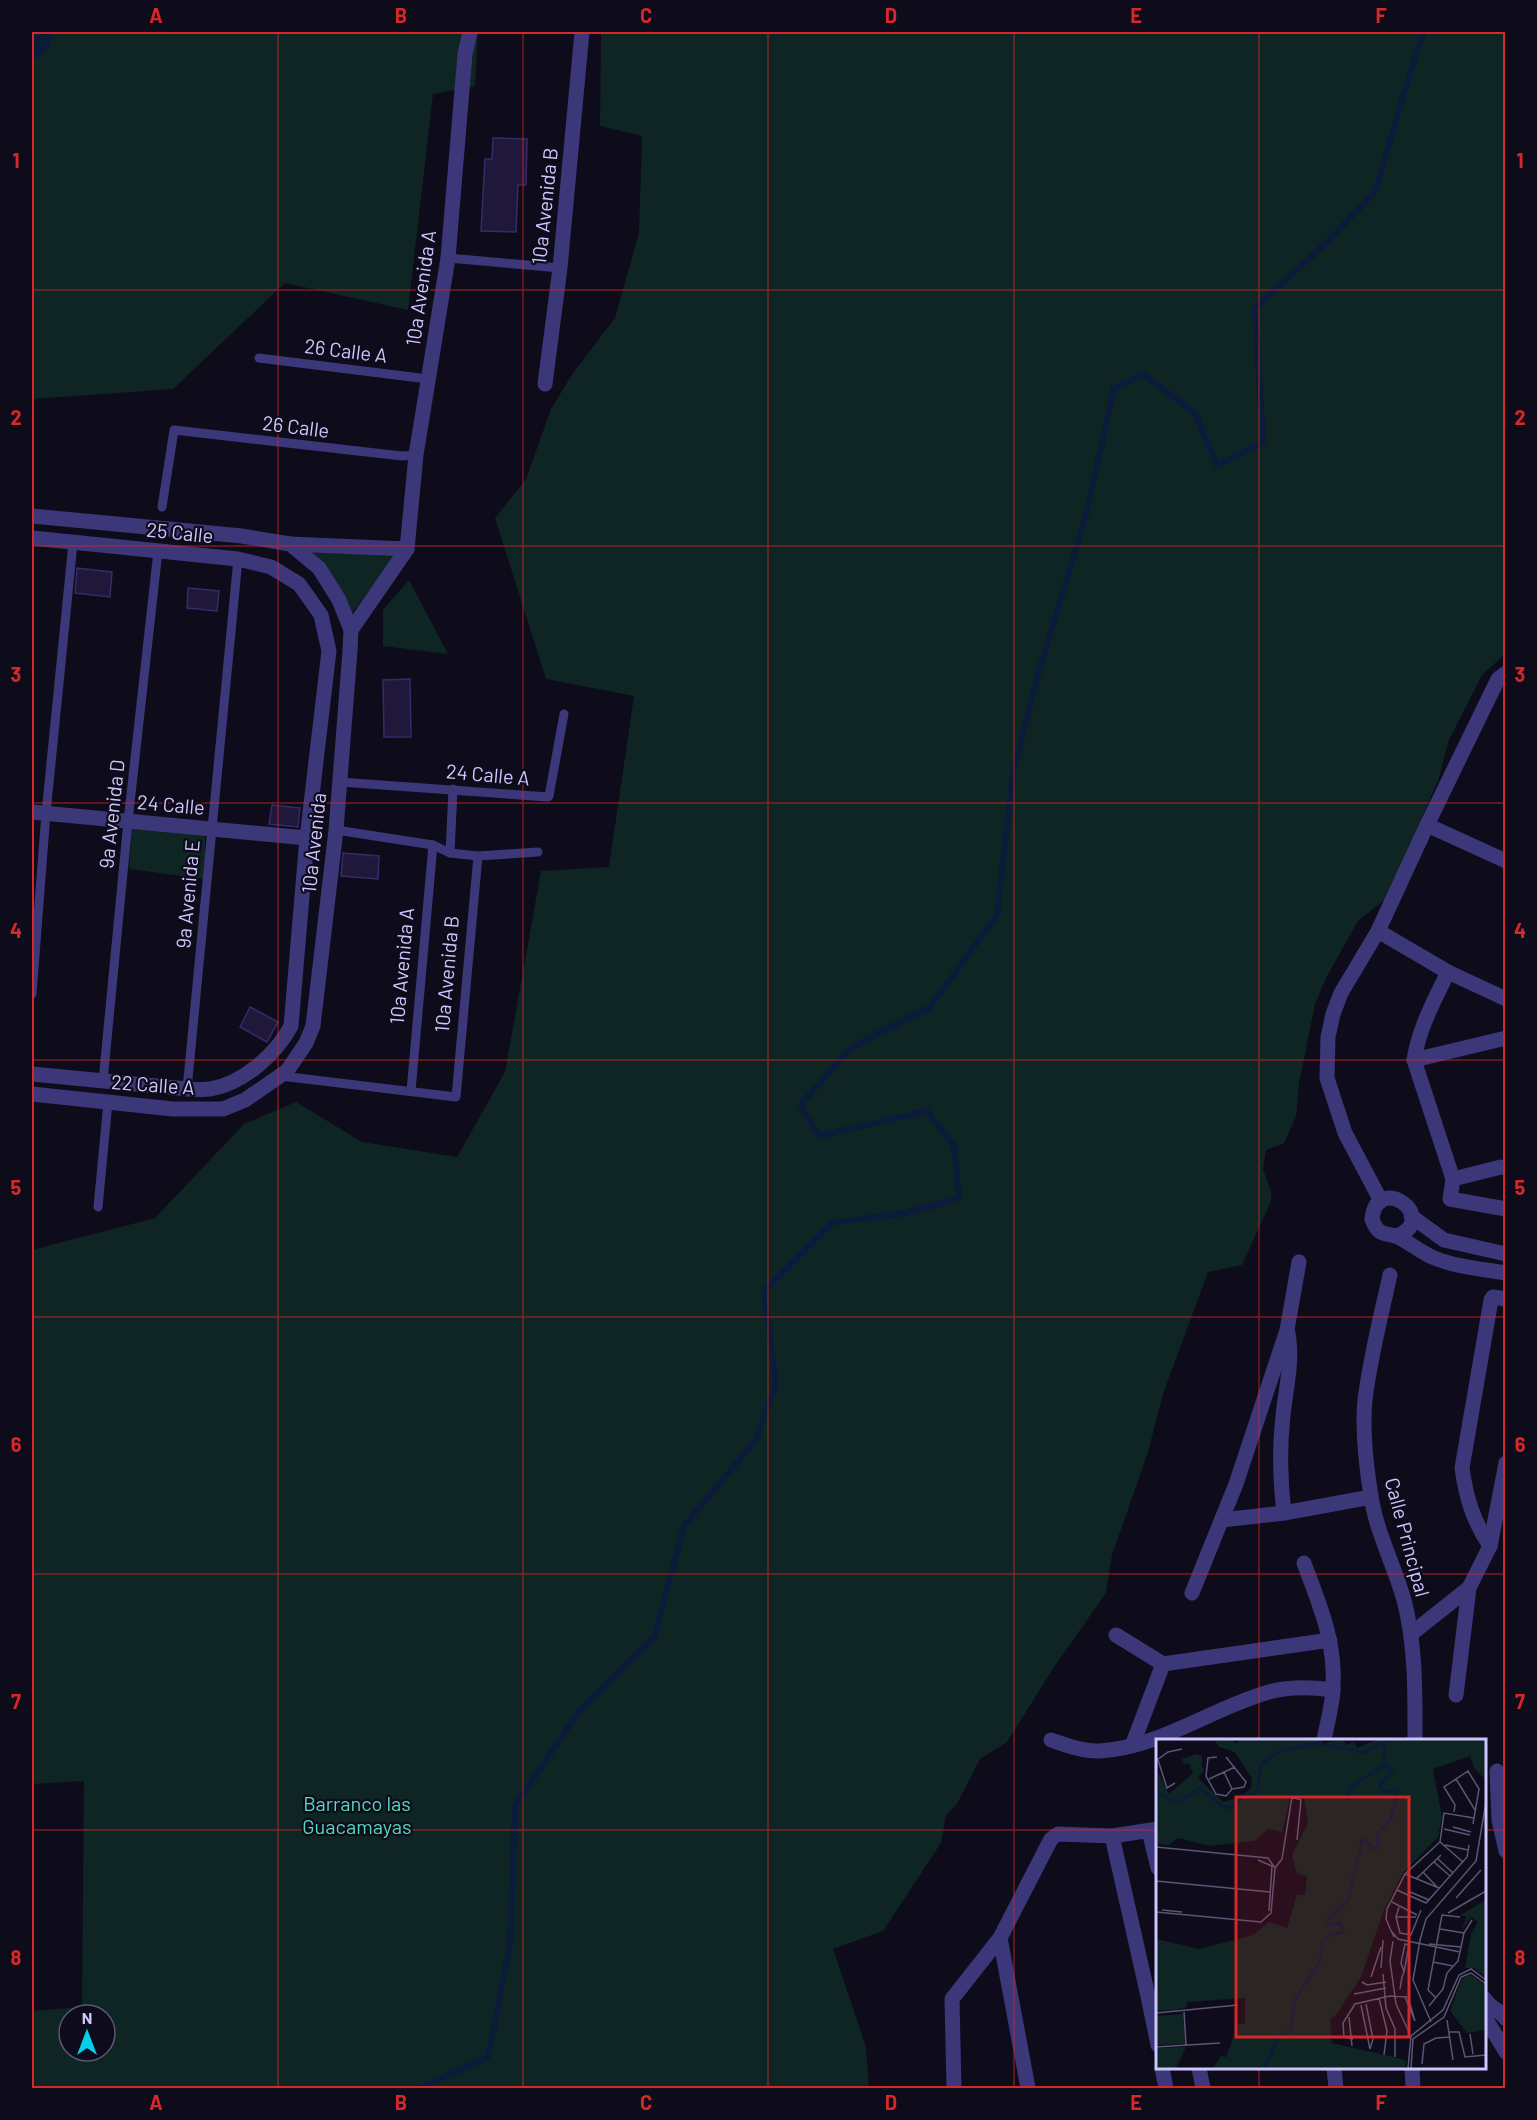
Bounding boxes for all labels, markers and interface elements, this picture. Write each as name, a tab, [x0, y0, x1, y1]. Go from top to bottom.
text: A	[149, 3, 163, 27]
text: B	[395, 3, 407, 27]
text: C	[640, 3, 652, 27]
text: D	[885, 3, 897, 27]
text: E	[1130, 3, 1142, 27]
text: F	[1375, 3, 1387, 27]
street label: 10a Avenida B	[526, 146, 562, 266]
text: 1	[12, 148, 20, 172]
text: 1	[1516, 148, 1524, 172]
street label: 10a Avenida A	[400, 228, 440, 348]
street label: 26 Calle A	[303, 333, 389, 367]
text: 2	[10, 405, 22, 429]
text: 2	[1514, 405, 1526, 429]
street label: 26 Calle	[261, 410, 331, 442]
street label: 25 Calle	[145, 517, 215, 547]
text: 3	[11, 662, 21, 686]
text: 3	[1515, 662, 1525, 686]
street label: 9a Avenida D	[93, 758, 129, 870]
street label: 24 Calle A	[445, 758, 531, 790]
street label: 24 Calle	[136, 789, 206, 819]
street label: 10a Avenida	[296, 792, 330, 894]
street label: 9a Avenida E	[170, 839, 204, 949]
street label: 10a Avenida A	[384, 907, 418, 1025]
street label: 10a Avenida B	[429, 914, 463, 1034]
text: 4	[10, 918, 22, 942]
text: 4	[1514, 918, 1526, 942]
street label: 22 Calle A	[110, 1069, 196, 1099]
text: 5	[11, 1175, 22, 1199]
text: 5	[1515, 1175, 1526, 1199]
text: 6	[11, 1432, 22, 1456]
text: 6	[1515, 1432, 1526, 1456]
street label: Calle Principal	[1381, 1475, 1435, 1599]
text: 7	[11, 1689, 21, 1713]
text: 7	[1515, 1689, 1525, 1713]
inset map	[1156, 1739, 1486, 2069]
park label: Barranco las Guacamayas	[302, 1791, 412, 1838]
text: 8	[11, 1945, 22, 1969]
text: 8	[1515, 1945, 1526, 1969]
north arrow	[57, 2003, 117, 2063]
text: N	[82, 2008, 92, 2027]
text: A	[149, 2090, 163, 2114]
text: B	[395, 2090, 407, 2114]
text: C	[640, 2090, 652, 2114]
text: D	[885, 2090, 897, 2114]
text: E	[1130, 2090, 1142, 2114]
text: F	[1375, 2090, 1387, 2114]

